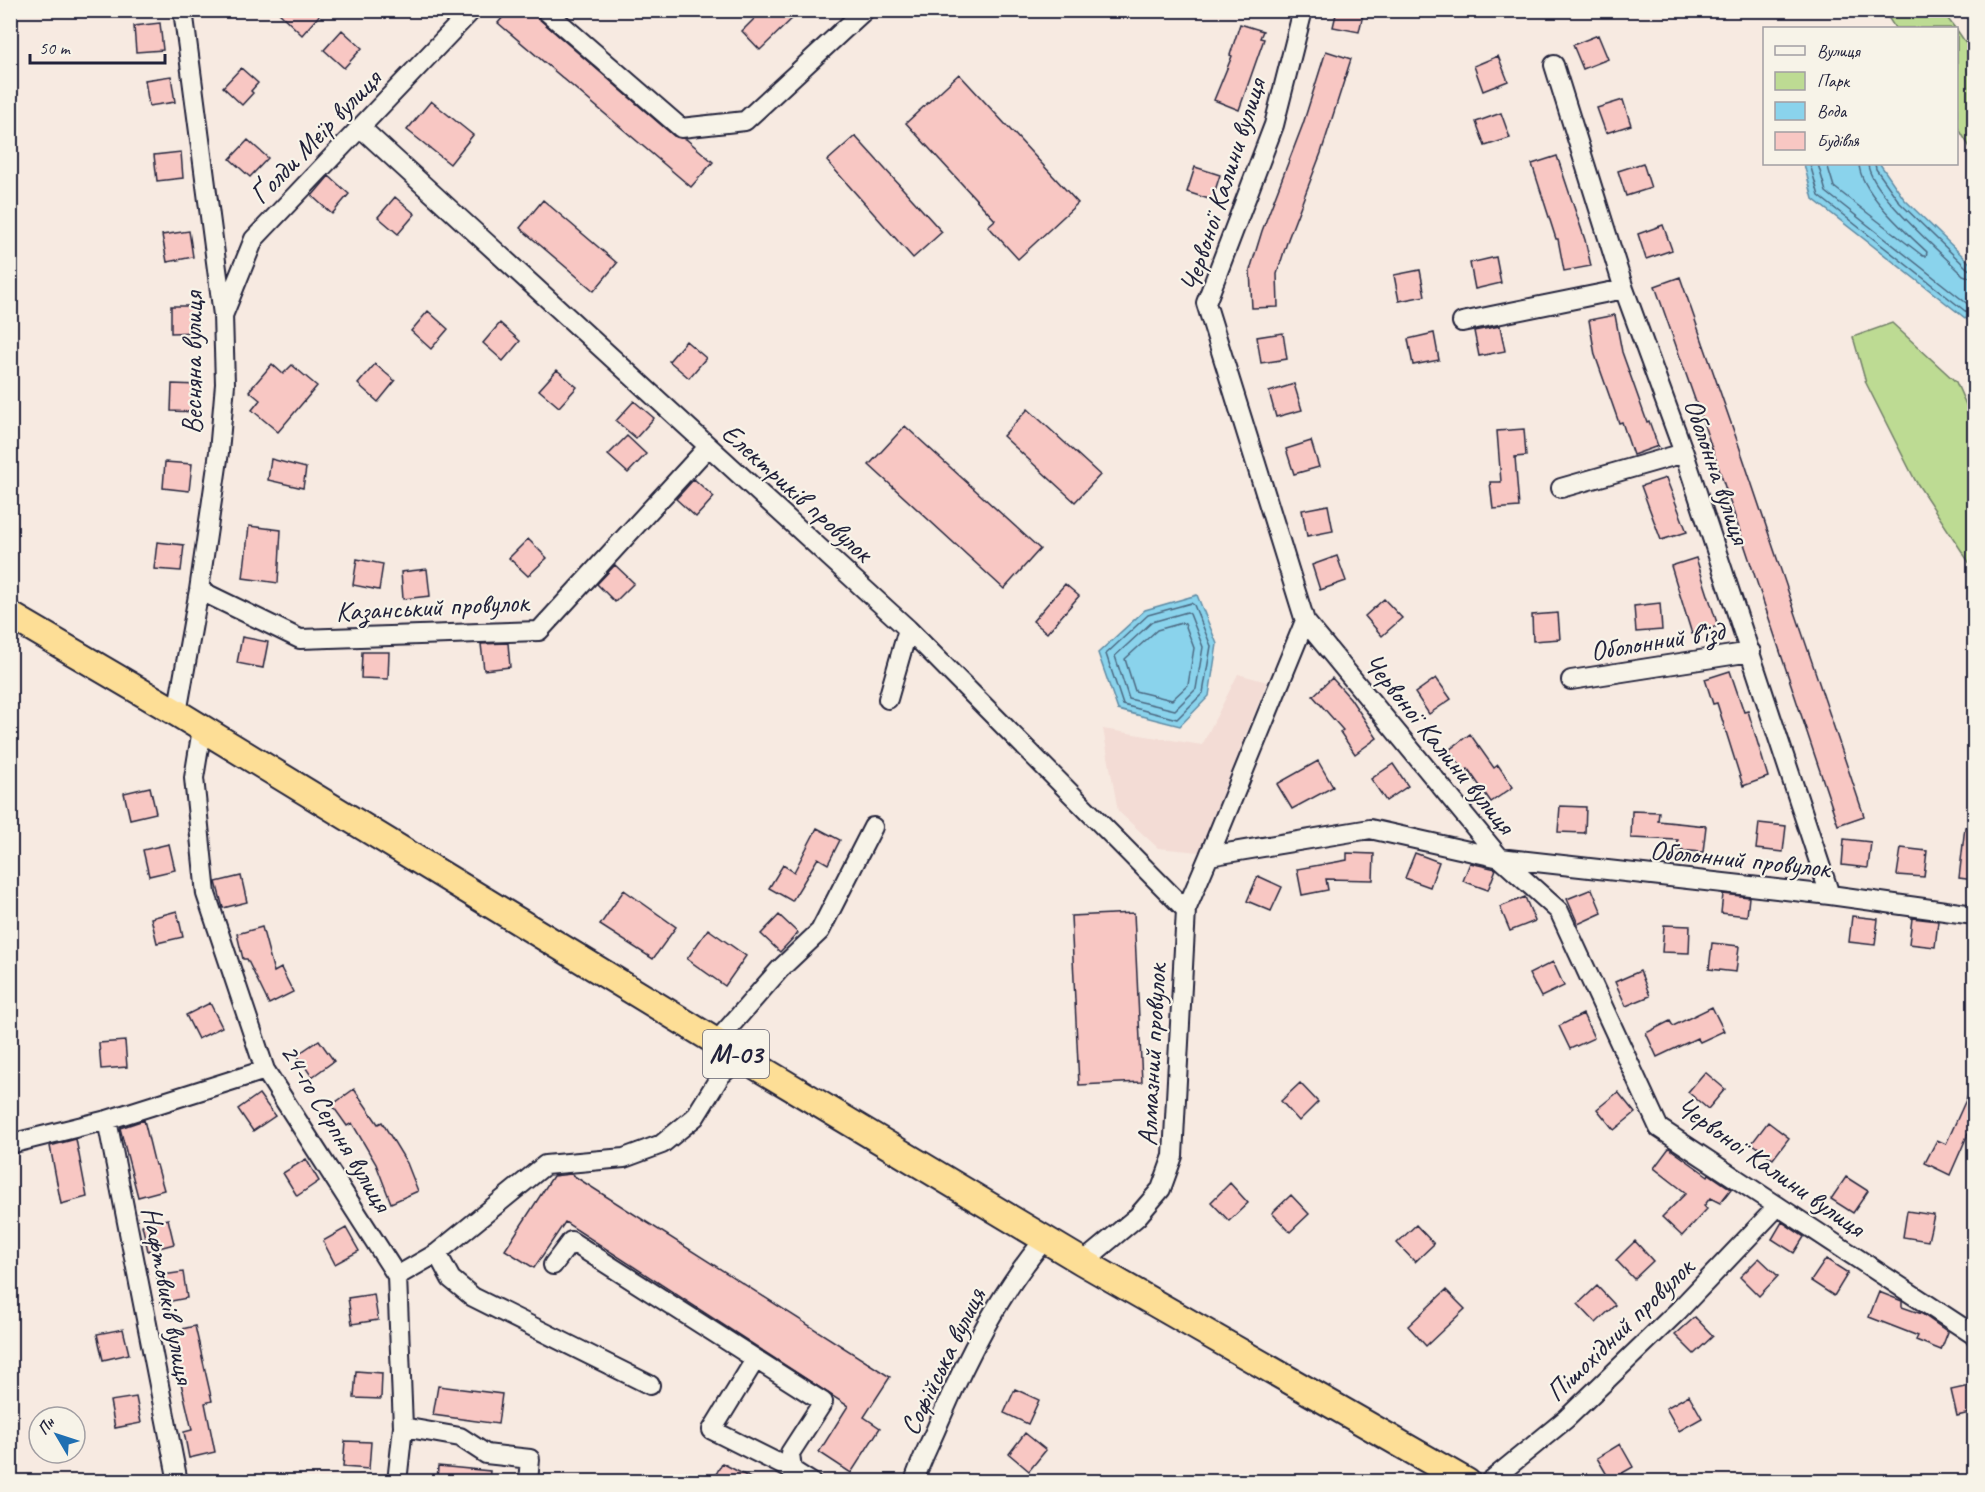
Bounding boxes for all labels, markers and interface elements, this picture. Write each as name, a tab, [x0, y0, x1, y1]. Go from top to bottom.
scale bar	[30, 27, 165, 65]
legend	[1763, 27, 1958, 165]
text: 50 m	[39, 37, 72, 59]
text: Вулиця	[1817, 40, 1861, 62]
street label: Ґолди Меїр вулиця	[242, 60, 390, 211]
text: Парк	[1817, 70, 1851, 92]
street label: Червоної Калини вулиця	[1171, 72, 1274, 296]
text: Вода	[1817, 100, 1848, 122]
text: Будівля	[1817, 130, 1860, 152]
street label: Весняна вулиця	[175, 289, 210, 434]
street label: Оболонна вулиця	[1676, 394, 1759, 551]
street label: Електриків провулок	[715, 415, 882, 571]
street label: Казанський провулок	[335, 584, 532, 630]
street label: Оболонний в’їзд	[1588, 612, 1730, 669]
street label: Червоної Калини вулиця	[1356, 646, 1525, 843]
street label: Оболонний провулок	[1648, 832, 1834, 886]
street label: Алмазний провулок	[1129, 960, 1174, 1147]
road number: М-03	[703, 1030, 769, 1078]
street label: 24-го Серпня вулиця	[273, 1037, 402, 1220]
street label: Червоної Калини вулиця	[1670, 1088, 1874, 1246]
street label: Нафтовиків вулиця	[134, 1204, 203, 1389]
street label: Пішохідний провулок	[1538, 1248, 1703, 1409]
street label: Софійська вулиця	[892, 1281, 993, 1440]
north arrow	[27, 1405, 87, 1465]
text: Пн	[33, 1413, 60, 1439]

